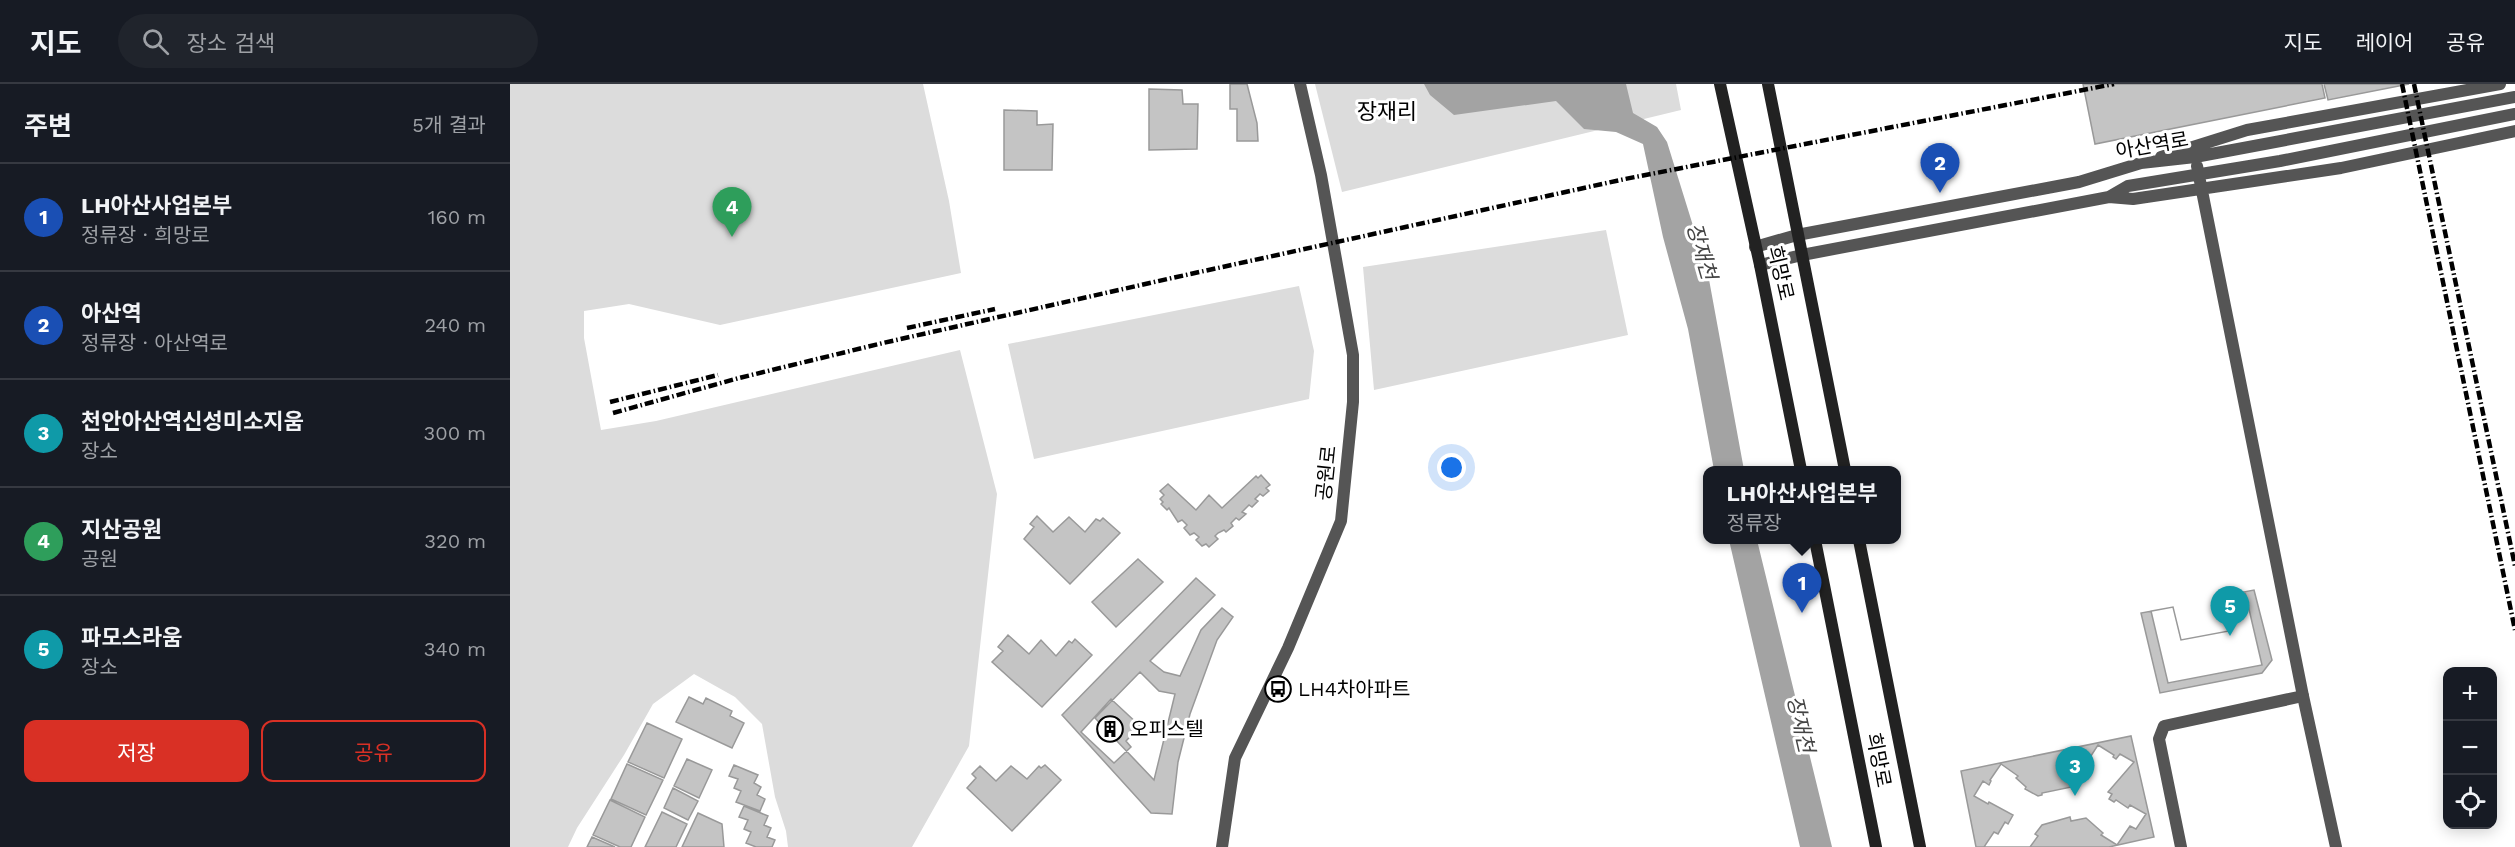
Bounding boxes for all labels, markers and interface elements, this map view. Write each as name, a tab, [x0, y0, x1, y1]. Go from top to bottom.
search box	[118, 14, 538, 68]
icon: search	[139, 25, 172, 58]
text: 지도	[30, 27, 82, 60]
text: 지도	[2284, 30, 2322, 55]
text: 레이어	[2355, 30, 2413, 55]
text: 공유	[2446, 30, 2485, 55]
text: 장소 검색	[187, 31, 275, 56]
district label: 장재리	[1357, 99, 1417, 124]
text: 주변	[24, 111, 72, 141]
text: 5개 결과	[412, 113, 486, 137]
street label: 아산역로	[2114, 127, 2190, 163]
pin: 2	[1920, 144, 1960, 193]
pin: 4	[712, 188, 752, 237]
text: LH아산사업본부	[81, 193, 232, 218]
text: 1	[39, 205, 48, 229]
text: 160 m	[428, 205, 486, 229]
water label: 장재천	[1682, 220, 1723, 285]
text: 정류장 · 희망로	[81, 223, 210, 247]
street label: 희망로	[1763, 243, 1799, 303]
text: 아산역	[81, 301, 142, 326]
text: 2	[38, 313, 49, 337]
text: 240 m	[424, 313, 486, 337]
text: 정류장 · 아산역로	[81, 331, 228, 355]
text: 천안아산역신성미소지움	[81, 409, 304, 434]
text: 3	[38, 421, 49, 445]
text: 300 m	[424, 421, 486, 445]
text: 장소	[81, 439, 118, 463]
street label: 공원로	[1311, 444, 1341, 502]
your location	[1437, 453, 1466, 482]
popup	[1703, 466, 1901, 544]
text: LH아산사업본부	[1726, 481, 1878, 506]
text: 정류장	[1726, 511, 1782, 535]
text: 지산공원	[81, 517, 162, 542]
text: 4	[37, 529, 50, 553]
text: 320 m	[424, 529, 486, 553]
text: 공원	[81, 547, 118, 571]
pin: 1	[1782, 564, 1822, 613]
pin: 5	[2210, 586, 2250, 636]
text: 파모스라움	[81, 625, 182, 650]
text: 5	[38, 637, 49, 661]
text: 340 m	[424, 637, 486, 661]
text: 장소	[81, 655, 118, 679]
map controls	[2443, 667, 2497, 829]
button: +	[2443, 667, 2497, 721]
bus stop icon: LH4차아파트	[1263, 674, 1293, 704]
place label: LH4차아파트	[1298, 677, 1410, 701]
water label: 장재천	[1782, 693, 1820, 758]
building icon: 오피스텔	[1095, 714, 1125, 744]
place label: 오피스텔	[1130, 717, 1204, 741]
button: 저장	[24, 720, 249, 782]
button: 공유	[261, 720, 486, 782]
button: −	[2443, 721, 2497, 775]
street label: 희망로	[1862, 731, 1896, 789]
pin: 3	[2056, 746, 2094, 796]
button: locate	[2443, 775, 2497, 829]

